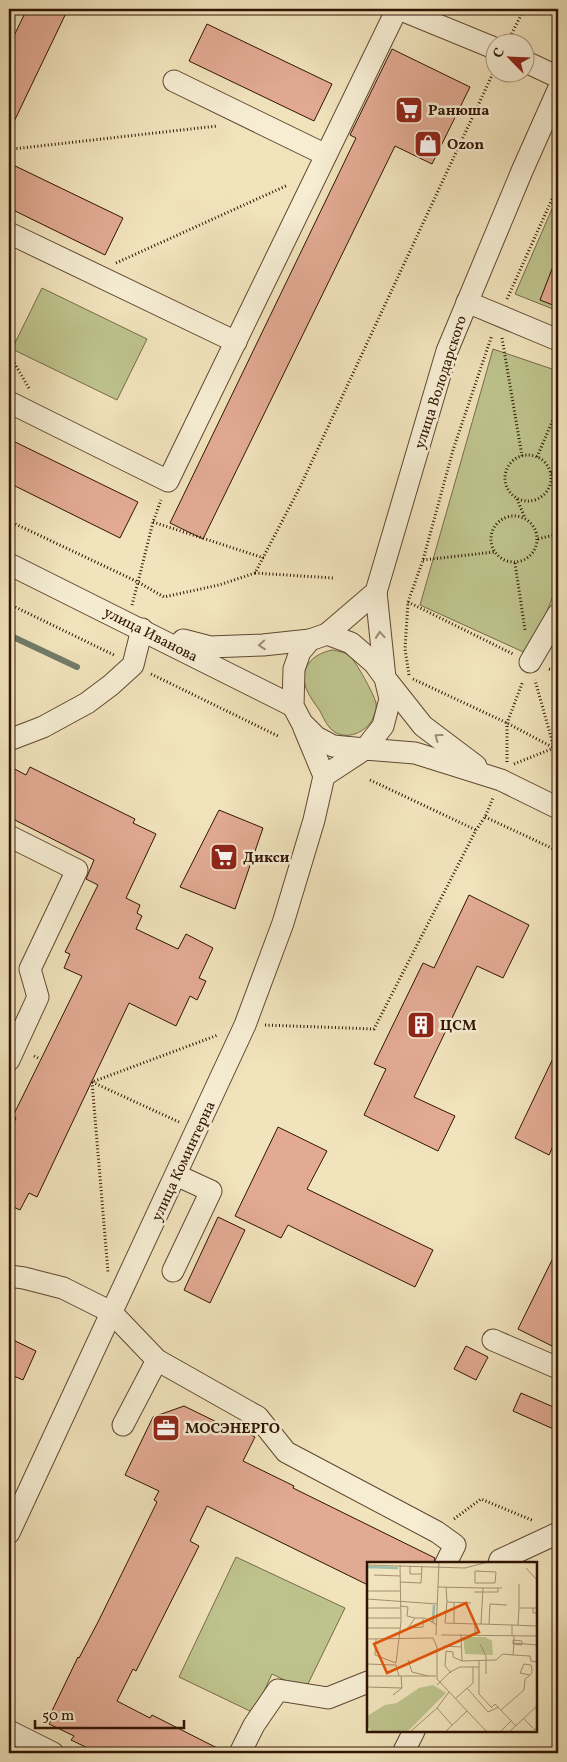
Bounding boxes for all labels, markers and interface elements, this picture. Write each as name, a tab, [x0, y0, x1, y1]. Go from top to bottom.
north arrow	[484, 32, 534, 82]
text: С	[489, 45, 510, 61]
supermarket icon: Ранюша	[394, 95, 424, 125]
place label: Ранюша	[428, 101, 489, 122]
shop icon: Ozon	[413, 129, 443, 159]
place label: Ozon	[447, 135, 484, 156]
street label: улица Володарского	[410, 313, 473, 452]
street label: улица Иванова	[100, 603, 201, 668]
one-way arrow	[375, 631, 386, 639]
one-way arrow	[258, 639, 266, 650]
one-way arrow	[435, 735, 444, 743]
supermarket icon: Дикси	[209, 842, 239, 872]
place label: Дикси	[243, 848, 290, 869]
building icon: ЦСМ	[406, 1010, 436, 1040]
place label: ЦСМ	[440, 1016, 477, 1037]
street label: улица Коминтерна	[147, 1098, 221, 1225]
office icon: МОСЭНЕРГО	[151, 1413, 181, 1443]
place label: МОСЭНЕРГО	[185, 1419, 280, 1440]
inset map	[367, 1562, 537, 1732]
scale bar	[35, 1697, 184, 1729]
text: 50 m	[42, 1706, 74, 1727]

